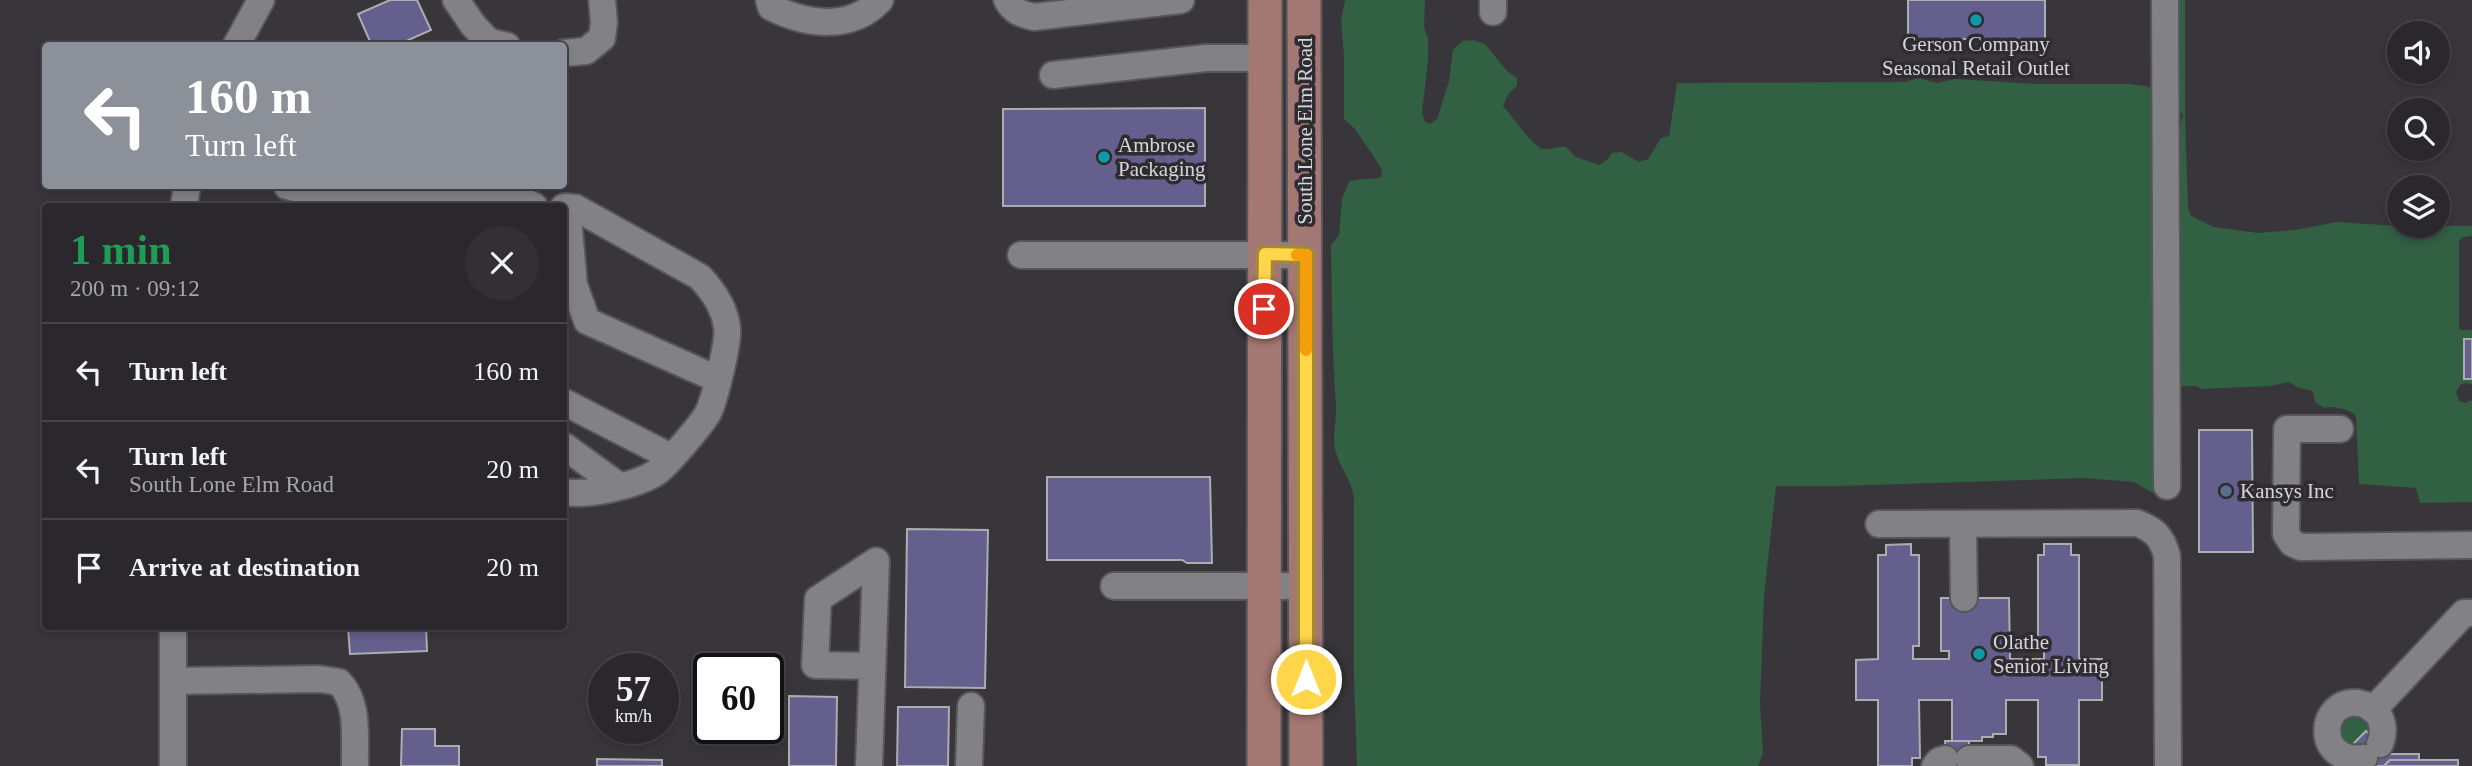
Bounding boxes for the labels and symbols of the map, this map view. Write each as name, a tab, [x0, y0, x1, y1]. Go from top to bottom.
marker: Gerson Company Seasonal Retail Outlet	[1968, 12, 1984, 28]
place label: Gerson Company Seasonal Retail Outlet	[1882, 32, 2070, 80]
street label: South Lone Elm Road	[1293, 37, 1317, 225]
place label: Ambrose Packaging	[1118, 133, 1206, 181]
marker: Ambrose Packaging	[1096, 149, 1112, 165]
pin	[1234, 279, 1294, 339]
place label: Kansys Inc	[2240, 479, 2334, 503]
marker: Kansys Inc	[2218, 483, 2234, 499]
place label: Olathe Senior Living	[1993, 630, 2110, 678]
position arrow	[1269, 642, 1343, 716]
marker: Olathe Senior Living	[1971, 646, 1987, 662]
speed limit sign: 60	[693, 653, 784, 744]

